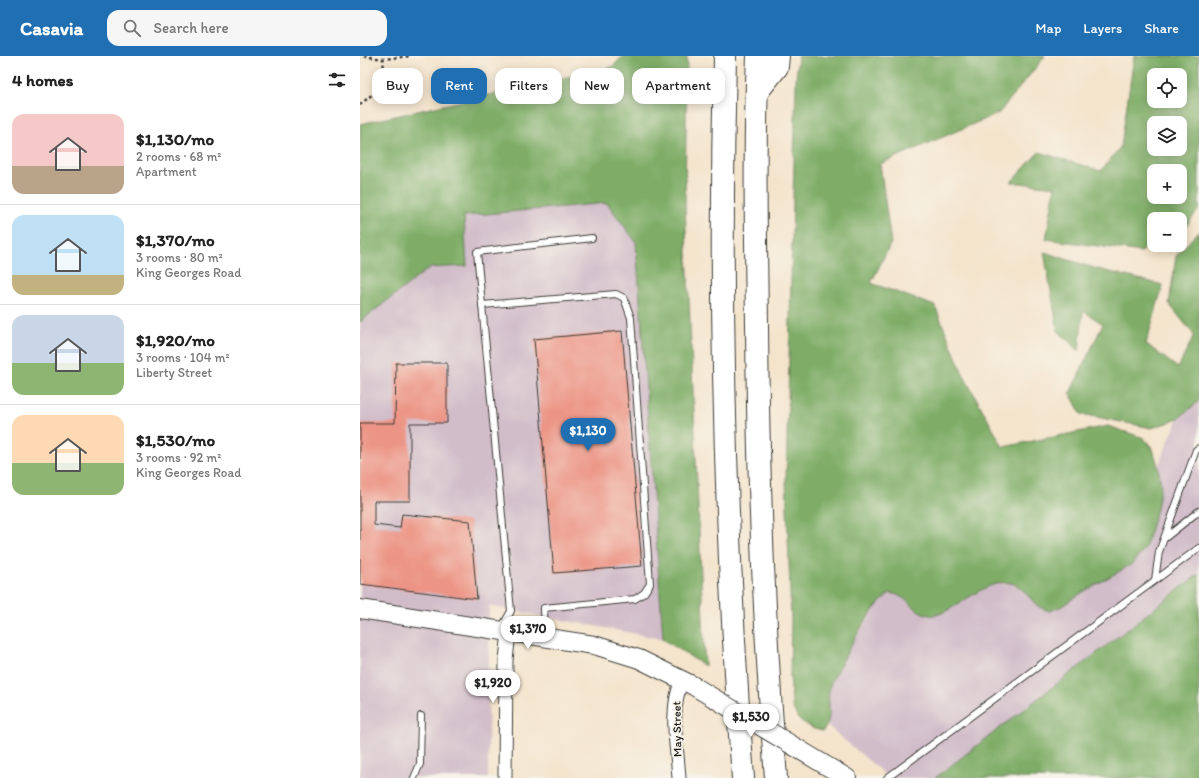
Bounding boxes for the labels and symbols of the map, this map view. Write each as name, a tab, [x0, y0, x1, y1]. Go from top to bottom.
pin: $1,130	[555, 418, 621, 452]
pin: $1,370	[495, 616, 561, 650]
pin: $1,920	[460, 670, 526, 704]
street label: May Street	[670, 700, 684, 757]
pin: $1,530	[718, 704, 784, 738]

